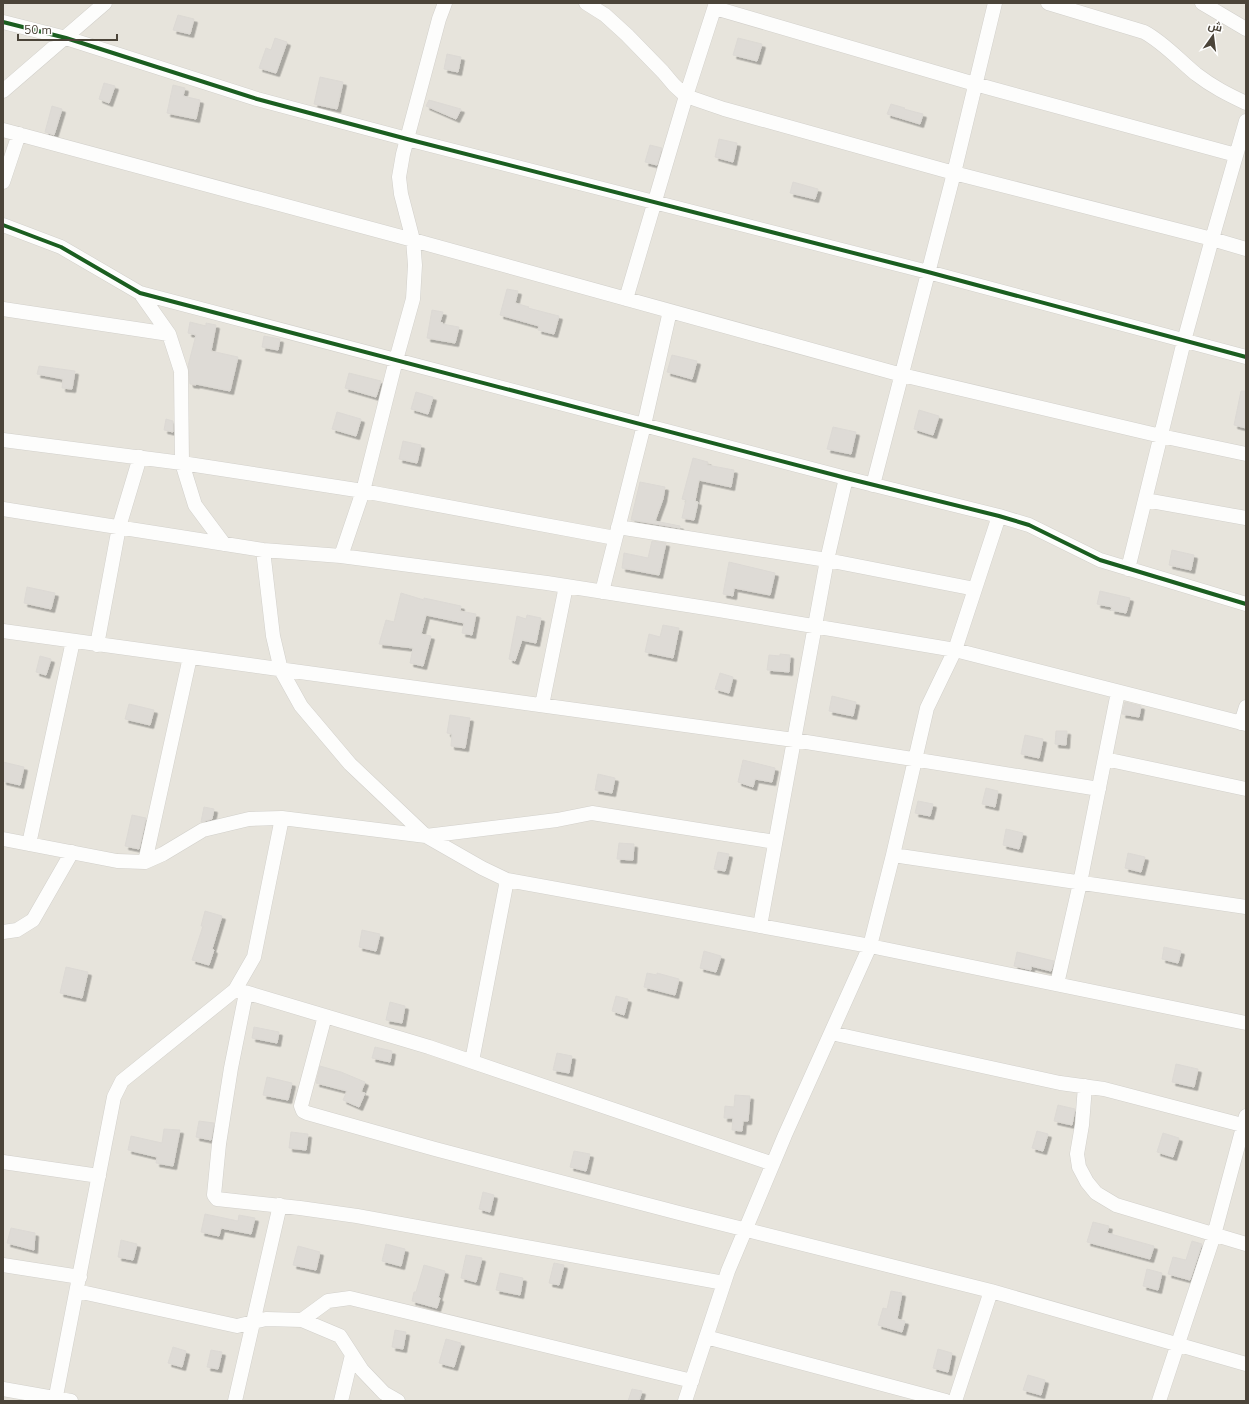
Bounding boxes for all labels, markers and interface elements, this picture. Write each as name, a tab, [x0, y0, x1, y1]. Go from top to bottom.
scale bar	[18, 16, 117, 42]
north arrow	[1193, 16, 1233, 56]
text: ش	[1207, 18, 1224, 36]
text: 50 m	[24, 22, 52, 38]

